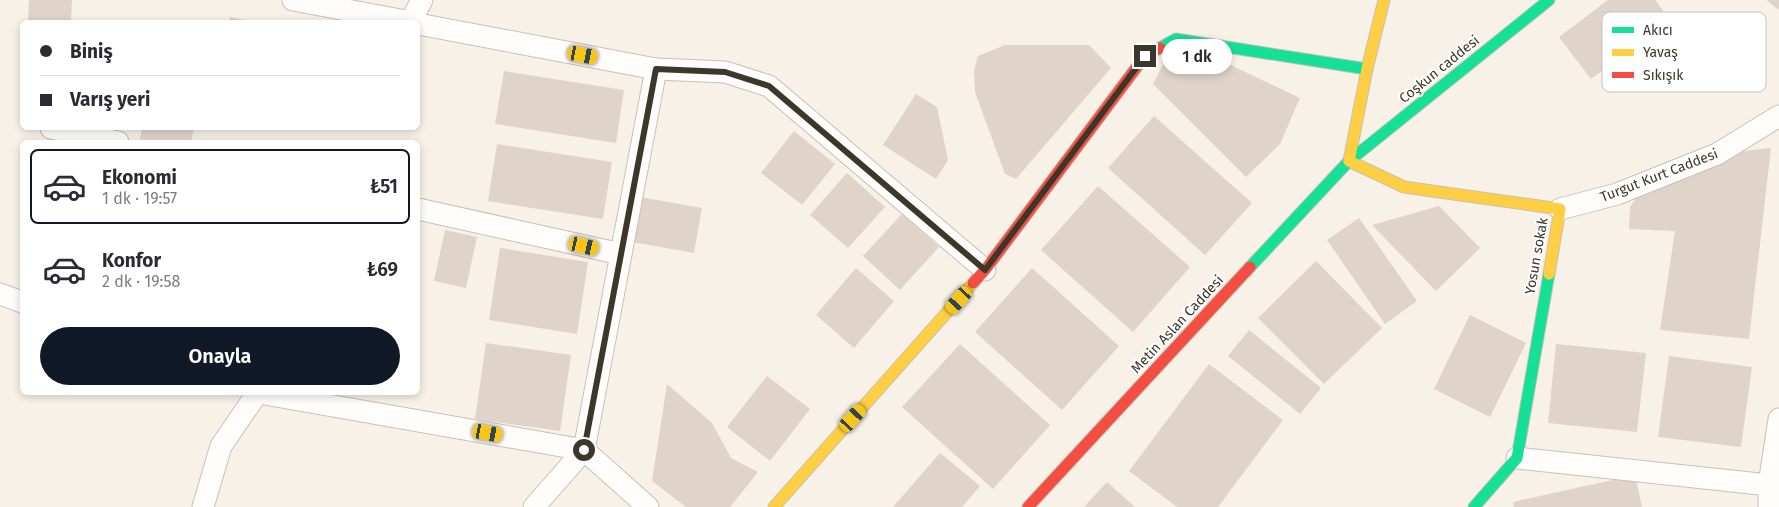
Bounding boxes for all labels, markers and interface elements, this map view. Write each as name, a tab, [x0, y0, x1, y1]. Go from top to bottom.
legend	[1602, 12, 1766, 92]
text: Akıcı	[1643, 22, 1673, 39]
street label: Coşkun caddesi	[1396, 32, 1483, 107]
callout: 1 dk	[1162, 38, 1232, 74]
text: Biniş	[70, 40, 113, 63]
text: Yavaş	[1643, 44, 1678, 61]
car	[566, 45, 599, 65]
route end	[1134, 45, 1156, 67]
text: 1 dk	[1182, 47, 1212, 66]
text: Sıkışık	[1643, 67, 1684, 84]
text: Varış yeri	[70, 88, 150, 111]
street label: Turgut Kurt Caddesi	[1598, 145, 1720, 206]
icon: car	[42, 164, 87, 209]
text: Ekonomi	[102, 166, 177, 189]
text: ₺51	[370, 175, 398, 198]
text: 1 dk · 19:57	[102, 189, 177, 208]
street label: Yosun sokak	[1521, 215, 1552, 296]
car	[567, 235, 600, 257]
icon: car	[42, 247, 87, 292]
text: Konfor	[102, 249, 161, 272]
text: ₺69	[367, 258, 398, 281]
text: 2 dk · 19:58	[102, 272, 180, 291]
street label: Metin Aslan Caddesi	[1128, 272, 1227, 377]
car	[943, 284, 974, 316]
button: Onayla	[40, 327, 400, 385]
car	[837, 402, 868, 434]
car	[471, 423, 504, 443]
route start	[573, 439, 595, 461]

